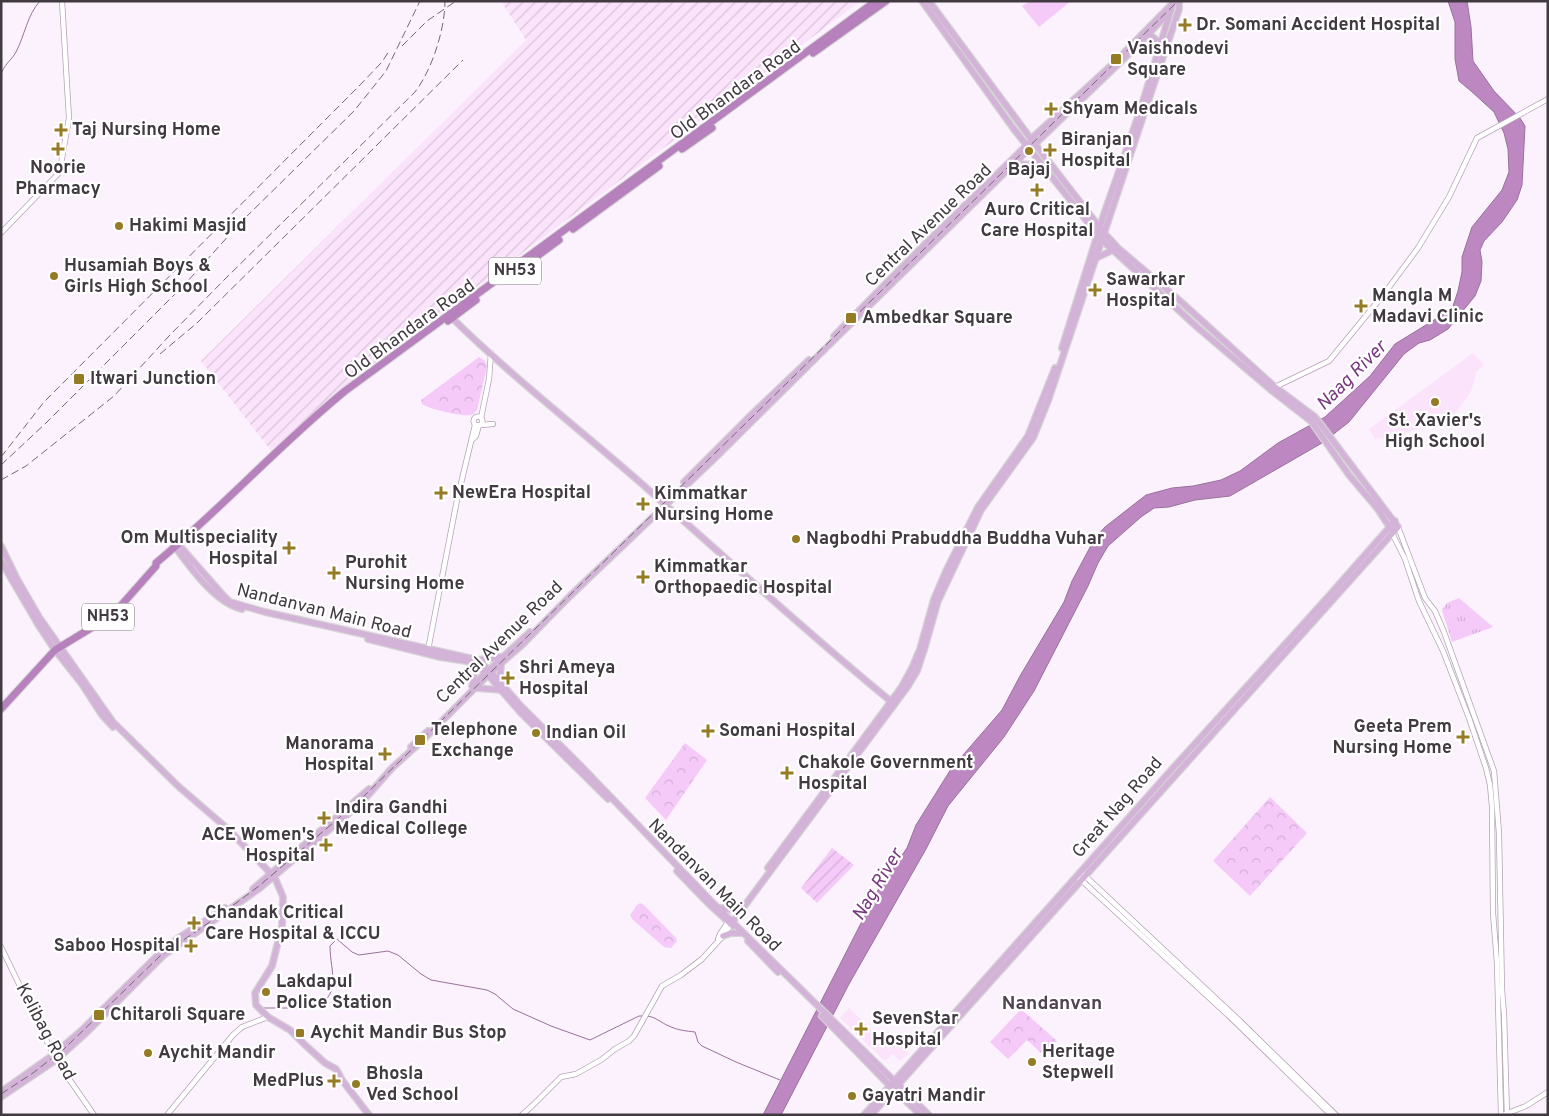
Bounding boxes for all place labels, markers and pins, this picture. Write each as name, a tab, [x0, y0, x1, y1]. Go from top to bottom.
place label: Dr. Somani Accident Hospital	[1196, 14, 1440, 37]
marker: Dr. Somani Accident Hospital	[1178, 18, 1192, 32]
place label: Vaishnodevi Square	[1127, 38, 1229, 82]
marker: Vaishnodevi Square	[1109, 52, 1123, 66]
place label: Shyam Medicals	[1062, 98, 1198, 121]
marker: Shyam Medicals	[1044, 102, 1058, 116]
place label: Taj Nursing Home	[72, 119, 221, 142]
marker: Taj Nursing Home	[54, 123, 68, 137]
place label: Biranjan Hospital	[1061, 129, 1132, 173]
marker: Noorie Pharmacy	[52, 143, 64, 155]
marker: Biranjan Hospital	[1043, 143, 1057, 157]
marker: Bajaj	[1023, 145, 1035, 157]
place label: Noorie Pharmacy	[15, 157, 101, 201]
place label: Bajaj	[1008, 159, 1050, 182]
marker: Auro Critical Care Hospital	[1030, 183, 1044, 197]
place label: Auro Critical Care Hospital	[981, 199, 1093, 243]
place label: Hakimi Masjid	[129, 215, 247, 238]
marker: Hakimi Masjid	[113, 220, 125, 232]
place label: Husamiah Boys & Girls High School	[64, 255, 211, 299]
place label: Sawarkar Hospital	[1106, 269, 1186, 313]
marker: Husamiah Boys & Girls High School	[48, 270, 60, 282]
marker: Sawarkar Hospital	[1088, 283, 1102, 297]
place label: Mangla M Madavi Clinic	[1372, 285, 1484, 329]
marker: Mangla M Madavi Clinic	[1354, 299, 1368, 313]
place label: Ambedkar Square	[862, 307, 1013, 330]
marker: Ambedkar Square	[844, 311, 858, 325]
place label: Itwari Junction	[90, 368, 216, 391]
marker: Itwari Junction	[72, 372, 86, 386]
marker: St. Xavier's High School	[1429, 396, 1441, 408]
place label: St. Xavier's High School	[1385, 410, 1485, 454]
place label: NewEra Hospital	[452, 482, 591, 505]
place label: Kimmatkar Nursing Home	[654, 483, 773, 527]
marker: NewEra Hospital	[434, 486, 448, 500]
marker: Kimmatkar Nursing Home	[636, 497, 650, 511]
place label: Om Multispeciality Hospital	[121, 527, 278, 571]
place label: Nagbodhi Prabuddha Buddha Vuhar	[806, 528, 1105, 551]
marker: Nagbodhi Prabuddha Buddha Vuhar	[790, 533, 802, 545]
marker: Om Multispeciality Hospital	[282, 541, 296, 555]
place label: Purohit Nursing Home	[345, 552, 464, 596]
place label: Kimmatkar Orthopaedic Hospital	[654, 556, 832, 600]
marker: Purohit Nursing Home	[327, 566, 341, 580]
marker: Kimmatkar Orthopaedic Hospital	[636, 570, 650, 584]
place label: Shri Ameya Hospital	[519, 657, 615, 701]
marker: Shri Ameya Hospital	[501, 671, 515, 685]
place label: Geeta Prem Nursing Home	[1333, 716, 1452, 760]
place label: Telephone Exchange	[431, 719, 518, 763]
place label: Somani Hospital	[719, 720, 856, 743]
place label: Indian Oil	[546, 722, 626, 745]
marker: Somani Hospital	[701, 724, 715, 738]
marker: Indian Oil	[530, 727, 542, 739]
marker: Geeta Prem Nursing Home	[1456, 730, 1470, 744]
place label: Manorama Hospital	[285, 733, 374, 777]
marker: Telephone Exchange	[413, 733, 427, 747]
marker: Manorama Hospital	[378, 747, 392, 761]
place label: Chakole Government Hospital	[798, 752, 973, 796]
marker: Chakole Government Hospital	[780, 766, 794, 780]
place label: Indira Gandhi Medical College	[335, 797, 468, 841]
marker: Indira Gandhi Medical College	[317, 811, 331, 825]
place label: ACE Women's Hospital	[201, 824, 315, 868]
marker: ACE Women's Hospital	[319, 838, 333, 852]
place label: Chandak Critical Care Hospital & ICCU	[205, 902, 381, 946]
marker: Chandak Critical Care Hospital & ICCU	[187, 916, 201, 930]
place label: Saboo Hospital	[54, 935, 180, 958]
marker: Saboo Hospital	[184, 939, 198, 953]
place label: Lakdapul Police Station	[276, 971, 392, 1015]
marker: Lakdapul Police Station	[260, 986, 272, 998]
place label: Chitaroli Square	[110, 1004, 245, 1027]
marker: Chitaroli Square	[92, 1008, 106, 1022]
place label: SevenStar Hospital	[872, 1008, 959, 1052]
place label: Aychit Mandir Bus Stop	[310, 1022, 507, 1045]
marker: SevenStar Hospital	[854, 1022, 868, 1036]
marker: Aychit Mandir Bus Stop	[294, 1027, 306, 1039]
place label: Heritage Stepwell	[1042, 1041, 1115, 1085]
place label: Aychit Mandir	[158, 1042, 276, 1065]
marker: Aychit Mandir	[142, 1047, 154, 1059]
marker: Heritage Stepwell	[1026, 1056, 1038, 1068]
place label: Bhosla Ved School	[366, 1063, 459, 1107]
place label: MedPlus	[252, 1070, 324, 1093]
marker: MedPlus	[328, 1075, 340, 1087]
marker: Bhosla Ved School	[350, 1078, 362, 1090]
place label: Gayatri Mandir	[862, 1085, 986, 1108]
marker: Gayatri Mandir	[846, 1090, 858, 1102]

